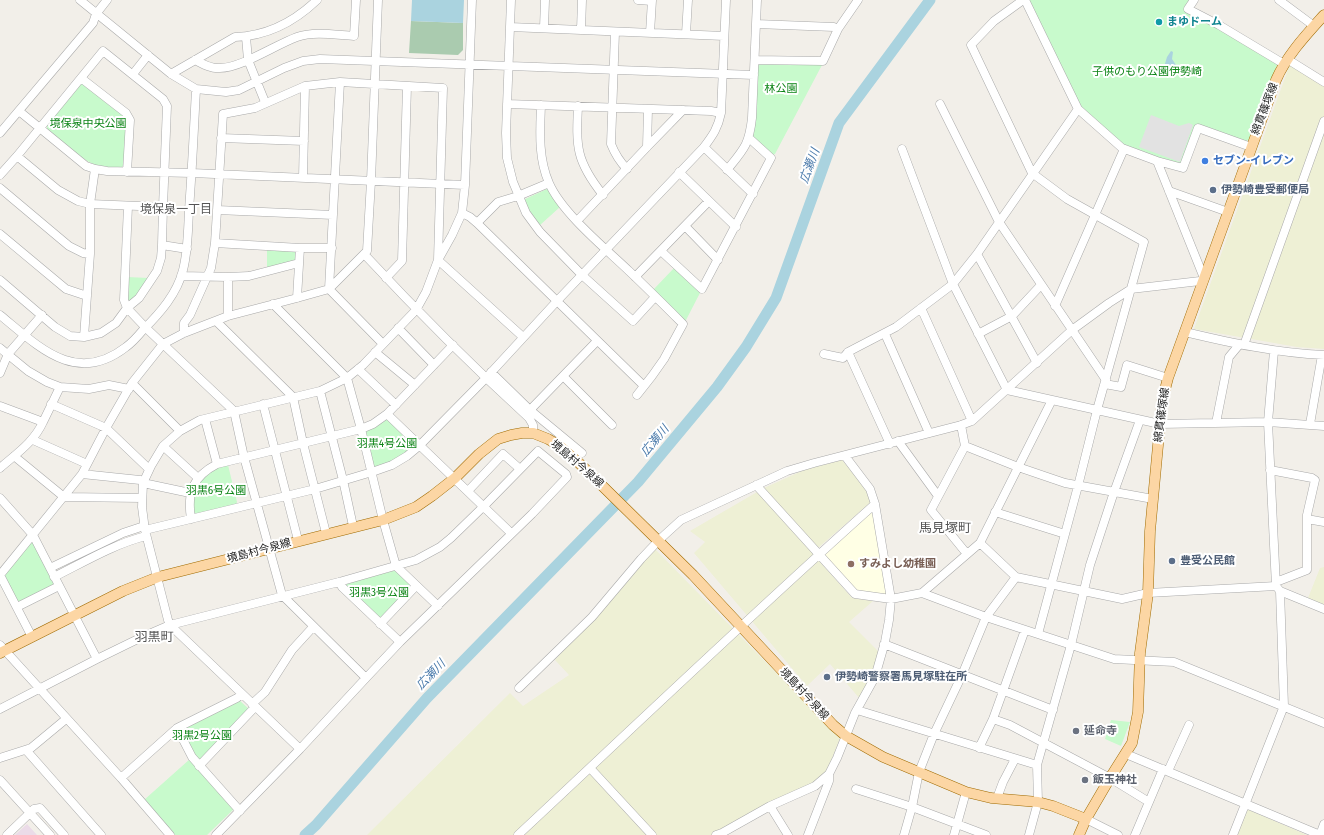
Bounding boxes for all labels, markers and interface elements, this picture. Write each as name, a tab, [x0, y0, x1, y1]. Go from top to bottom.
place label: まゆドーム	[1167, 15, 1222, 29]
marker: まゆドーム	[1154, 17, 1164, 27]
park label: 子供のもり公園伊勢崎	[1092, 65, 1202, 79]
street label: 綿貫篠塚線	[1249, 81, 1281, 137]
park label: 林公園	[765, 82, 797, 96]
park label: 境保泉中央公園	[50, 117, 126, 131]
water label: 広瀬川	[797, 147, 823, 185]
place label: セブン-イレブン	[1213, 154, 1294, 168]
marker: セブン-イレブン	[1200, 156, 1210, 166]
place label: 伊勢崎豊受郵便局	[1221, 183, 1309, 197]
marker: 伊勢崎豊受郵便局	[1208, 185, 1218, 195]
district label: 境保泉一丁目	[140, 203, 212, 217]
street label: 綿貫篠塚線	[1152, 387, 1172, 443]
water label: 広瀬川	[638, 423, 672, 459]
park label: 羽黒4号公園	[357, 437, 417, 451]
street label: 境島村今泉線	[548, 437, 606, 491]
park label: 羽黒6号公園	[186, 484, 246, 498]
district label: 馬見塚町	[919, 520, 971, 536]
street label: 境島村今泉線	[225, 536, 293, 566]
place label: 豊受公民館	[1180, 554, 1235, 568]
marker: 豊受公民館	[1167, 556, 1177, 566]
place label: すみよし幼稚園	[859, 557, 936, 571]
marker: すみよし幼稚園	[846, 559, 856, 569]
park label: 羽黒3号公園	[349, 586, 409, 600]
district label: 羽黒町	[135, 629, 173, 645]
water label: 広瀬川	[413, 657, 449, 693]
street label: 境島村今泉線	[777, 665, 831, 723]
place label: 伊勢崎警察署馬見塚駐在所	[835, 670, 967, 684]
marker: 伊勢崎警察署馬見塚駐在所	[822, 672, 832, 682]
place label: 延命寺	[1084, 724, 1117, 738]
marker: 延命寺	[1071, 726, 1081, 736]
park label: 羽黒2号公園	[172, 729, 232, 743]
place label: 飯玉神社	[1093, 773, 1137, 787]
marker: 飯玉神社	[1080, 775, 1090, 785]

